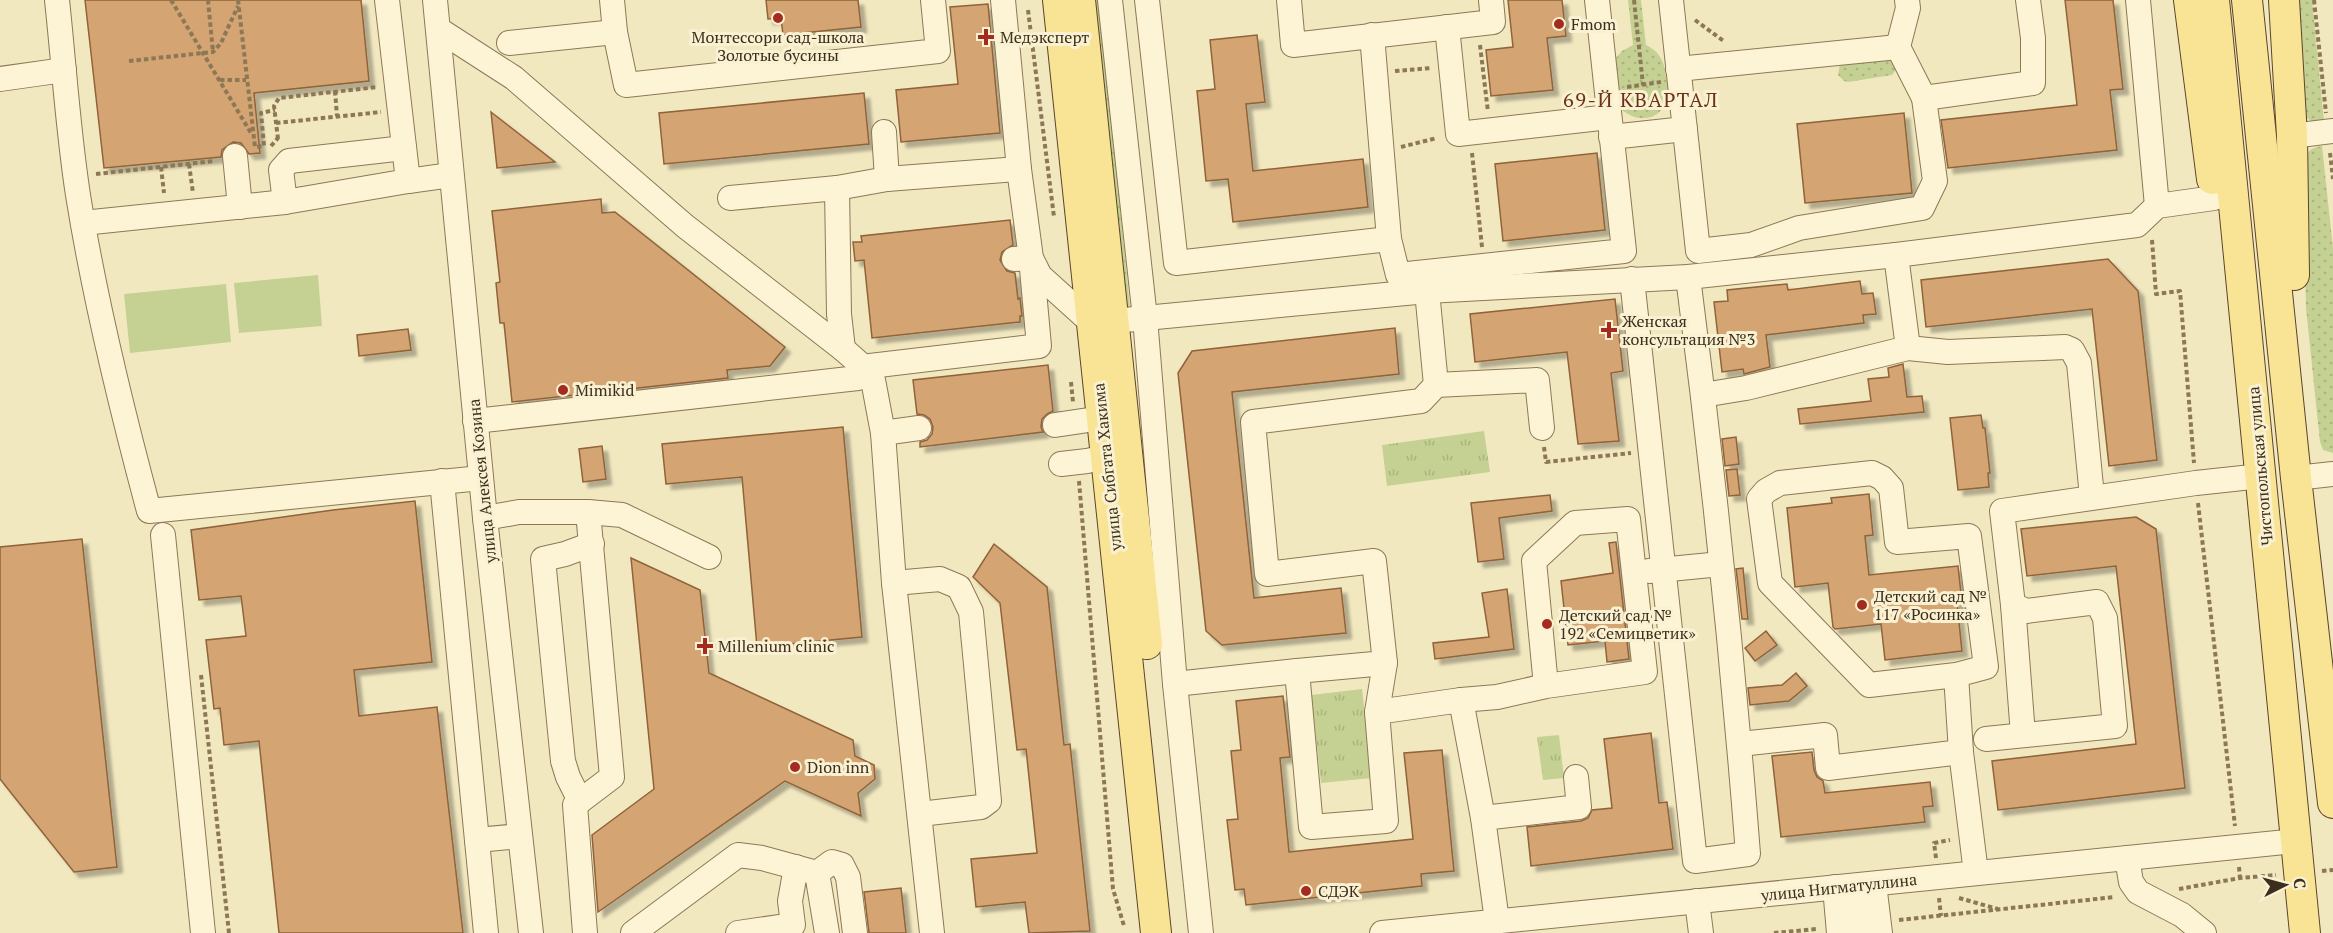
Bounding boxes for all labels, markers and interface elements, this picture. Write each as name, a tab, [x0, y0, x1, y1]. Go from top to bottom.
marker: Монтессори сад-школа Золотые бусины	[771, 11, 785, 25]
place label: Fmom	[1571, 13, 1616, 35]
marker: Fmom	[1552, 17, 1566, 31]
place label: Монтессори сад-школа Золотые бусины	[692, 26, 864, 66]
place label: Медэксперт	[1000, 26, 1089, 48]
marker: Медэксперт	[977, 28, 995, 46]
district label: 69-Й КВАРТАЛ	[1563, 86, 1719, 113]
place label: Женская консультация №3	[1622, 310, 1755, 350]
marker: Женская консультация №3	[1600, 321, 1618, 339]
place label: Mimikid	[575, 379, 634, 401]
street label: улица Сибгата Хакима	[1087, 382, 1127, 553]
marker: Mimikid	[556, 383, 570, 397]
street label: Чистопольская улица	[2242, 386, 2278, 546]
street label: улица Алексея Козина	[462, 398, 502, 565]
place label: Детский сад № 117 «Росинка»	[1874, 585, 1987, 625]
marker: Детский сад № 117 «Росинка»	[1855, 598, 1869, 612]
place label: Детский сад № 192 «Семицветик»	[1559, 604, 1696, 644]
marker: Детский сад № 192 «Семицветик»	[1540, 617, 1554, 631]
place label: Millenium clinic	[718, 635, 834, 657]
marker: Millenium clinic	[696, 637, 714, 655]
place label: Dion inn	[807, 756, 870, 778]
marker: Dion inn	[788, 760, 802, 774]
north arrow	[2255, 855, 2315, 915]
street label: улица Нигматуллина	[1759, 868, 1918, 906]
text: С	[2288, 877, 2311, 890]
place label: СДЭК	[1318, 880, 1360, 902]
marker: СДЭК	[1299, 884, 1313, 898]

